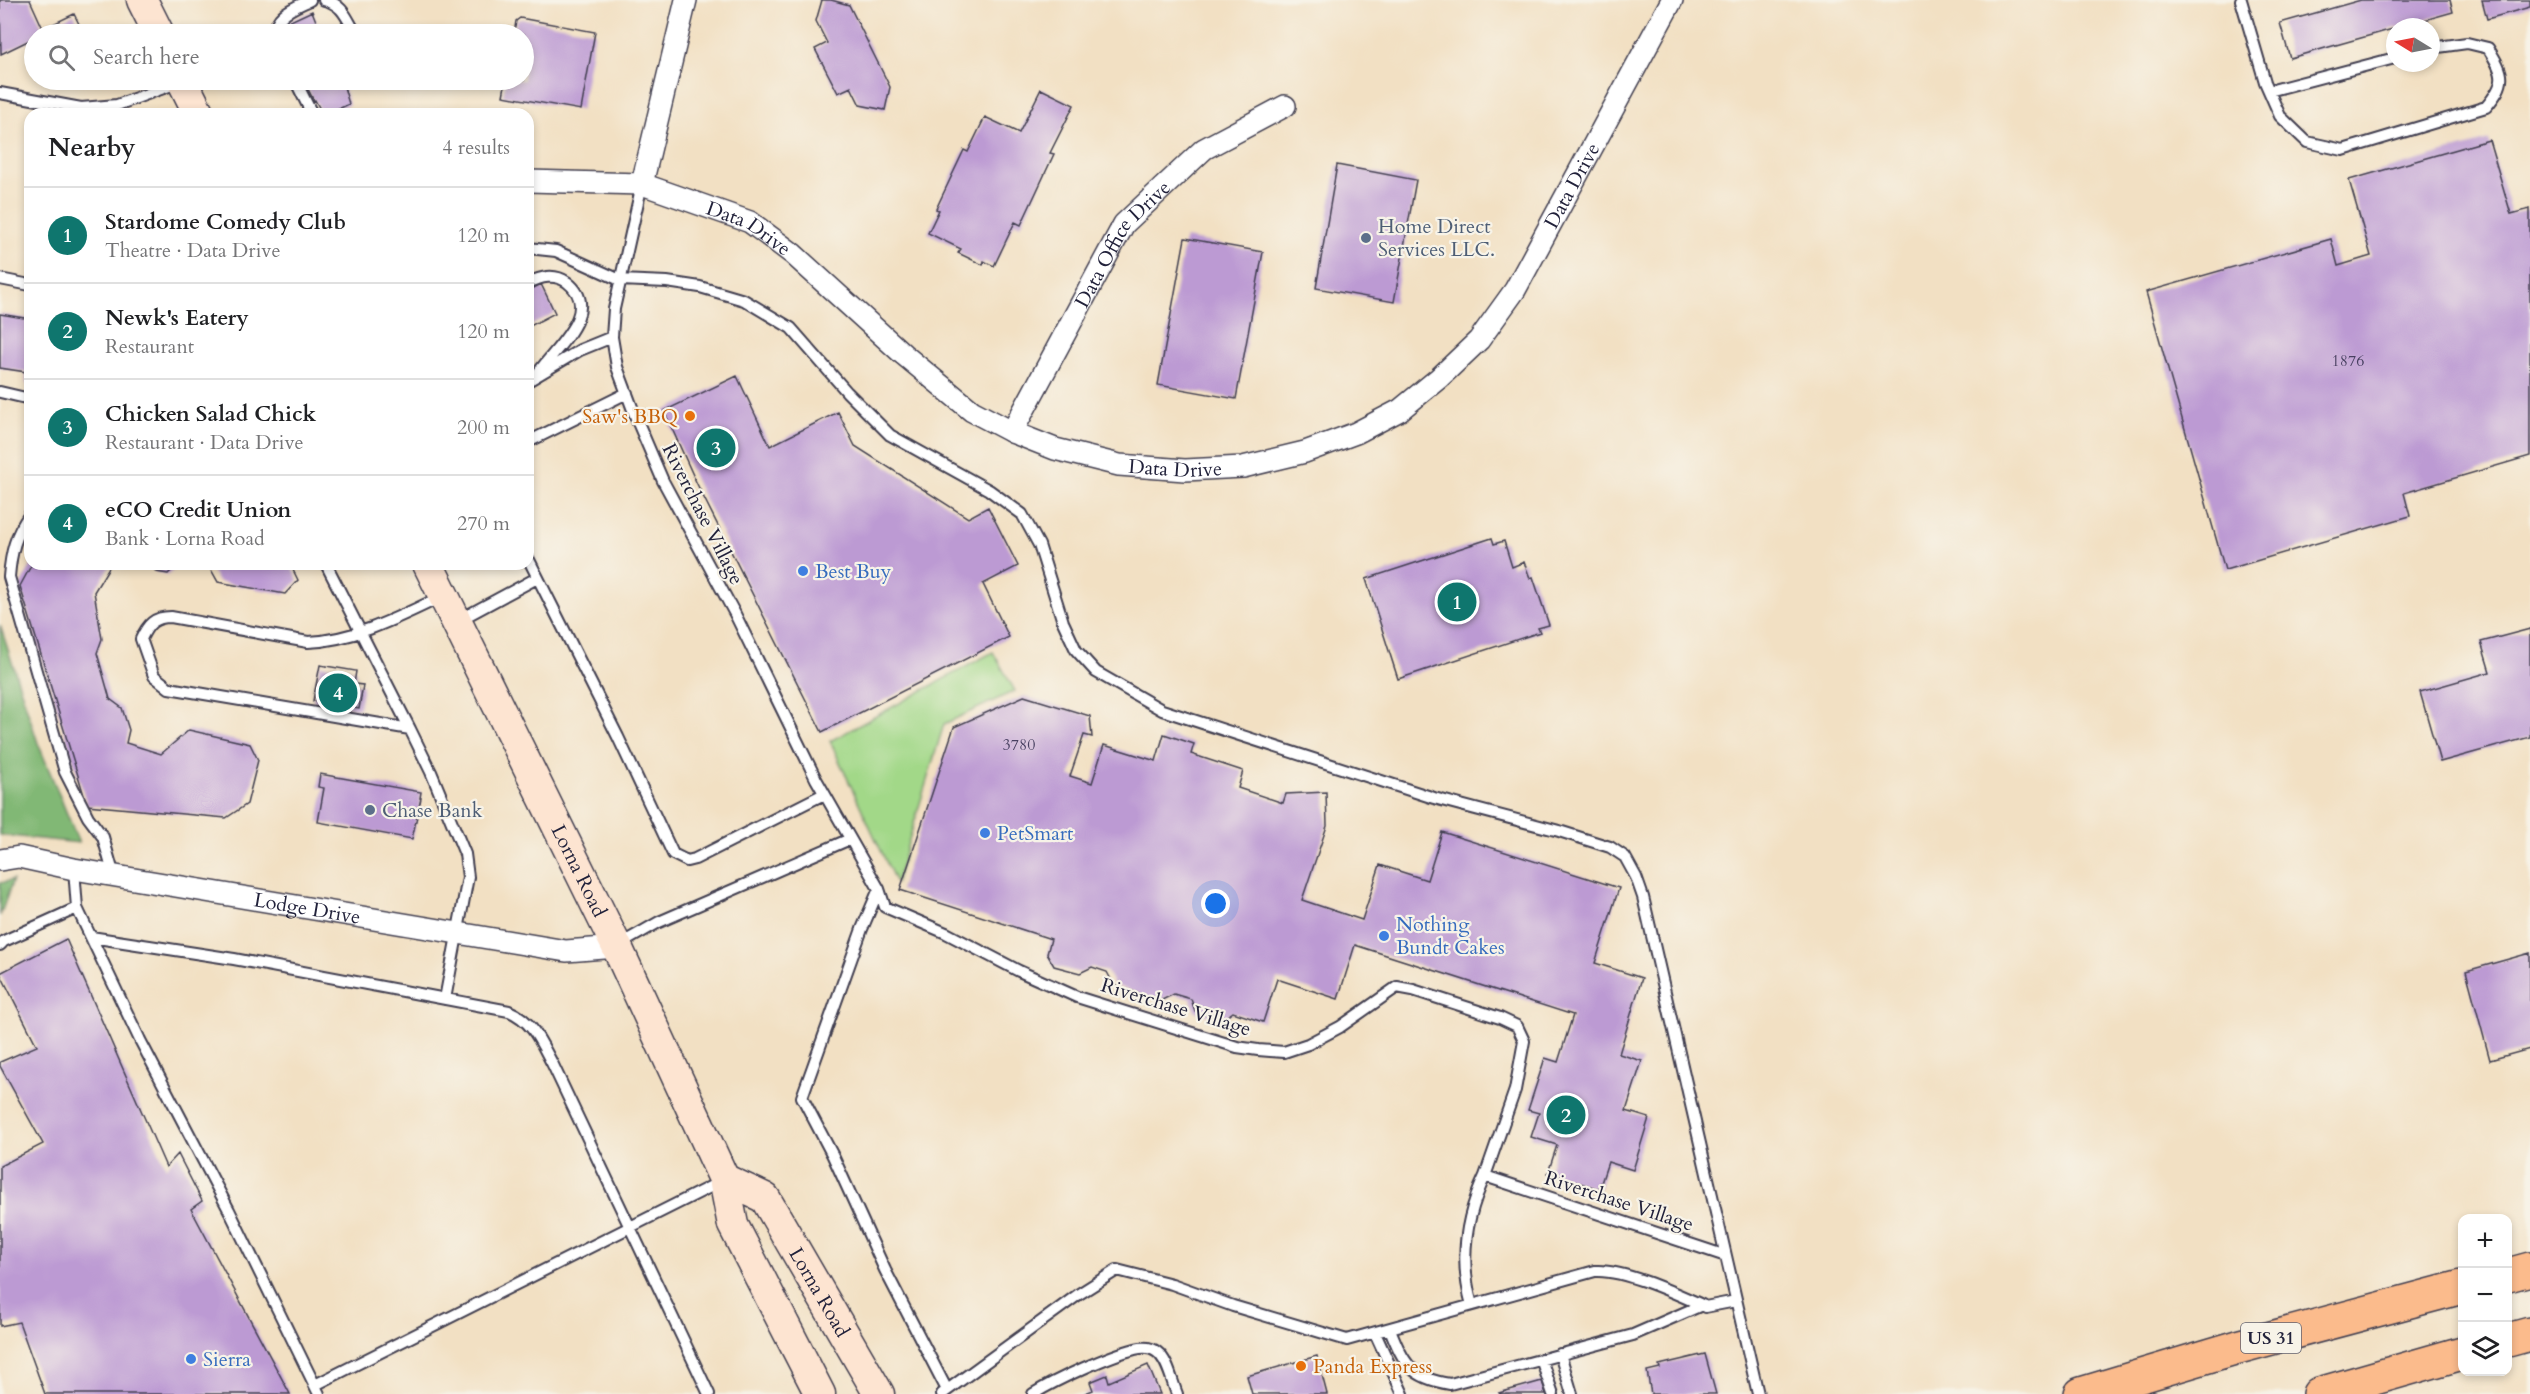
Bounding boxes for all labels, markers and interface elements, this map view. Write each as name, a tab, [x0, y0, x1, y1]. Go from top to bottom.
north arrow	[2386, 18, 2440, 72]
search box	[24, 24, 534, 90]
icon: search	[45, 41, 78, 74]
text: Search here	[93, 42, 200, 72]
text: Nearby	[48, 130, 136, 165]
text: 4 results	[442, 134, 510, 161]
street label: Data Drive	[1537, 138, 1606, 233]
street label: Data Office Drive	[1068, 174, 1176, 312]
street label: Data Drive	[703, 194, 797, 262]
text: Stardome Comedy Club	[105, 207, 346, 237]
place label: Home Direct Services LLC.	[1378, 213, 1495, 263]
text: 1	[62, 222, 73, 249]
text: 120 m	[457, 222, 510, 249]
marker: Home Direct Services LLC.	[1359, 231, 1373, 245]
text: Theatre · Data Drive	[105, 237, 280, 264]
text: Newk's Eatery	[105, 303, 249, 333]
text: 2	[62, 318, 73, 345]
text: 120 m	[457, 318, 510, 345]
text: Restaurant	[105, 333, 194, 360]
house number: 1876	[2332, 350, 2364, 372]
text: Chicken Salad Chick	[105, 399, 316, 429]
place label: Saw's BBQ	[582, 403, 678, 430]
marker: Saw's BBQ	[683, 409, 697, 423]
text: 3	[62, 414, 73, 441]
text: 200 m	[457, 414, 510, 441]
pin: 3	[696, 426, 736, 470]
text: Restaurant · Data Drive	[105, 429, 304, 456]
street label: Riverchase Village	[656, 439, 750, 589]
street label: Data Drive	[1127, 452, 1223, 484]
text: eCO Credit Union	[105, 495, 291, 525]
text: 4	[62, 510, 73, 537]
text: 270 m	[457, 510, 510, 537]
text: Bank · Lorna Road	[105, 525, 265, 552]
place label: Best Buy	[815, 558, 892, 585]
marker: Best Buy	[796, 564, 810, 578]
pin: 1	[1438, 580, 1476, 624]
pin: 4	[318, 670, 358, 716]
house number: 3780	[1003, 734, 1035, 756]
place label: Chase Bank	[382, 797, 483, 824]
marker: Chase Bank	[363, 803, 377, 817]
street label: Lorna Road	[545, 820, 614, 922]
place label: PetSmart	[997, 820, 1074, 847]
marker: PetSmart	[978, 826, 992, 840]
street label: Lodge Drive	[252, 886, 363, 930]
your location	[1201, 889, 1230, 918]
place label: Nothing Bundt Cakes	[1396, 911, 1505, 961]
marker: Nothing Bundt Cakes	[1377, 929, 1391, 943]
street label: Riverchase Village	[1098, 971, 1254, 1043]
pin: 2	[1546, 1092, 1586, 1138]
street label: Riverchase Village	[1541, 1164, 1697, 1238]
map controls	[2458, 1214, 2512, 1376]
button: +	[2458, 1214, 2512, 1268]
street label: Lorna Road	[783, 1242, 857, 1342]
button: −	[2458, 1268, 2512, 1322]
button: layers	[2458, 1322, 2512, 1376]
road number: US 31	[2241, 1323, 2301, 1353]
place label: Sierra	[203, 1346, 251, 1373]
marker: Sierra	[184, 1352, 198, 1366]
place label: Panda Express	[1313, 1353, 1432, 1380]
marker: Panda Express	[1294, 1359, 1308, 1373]

